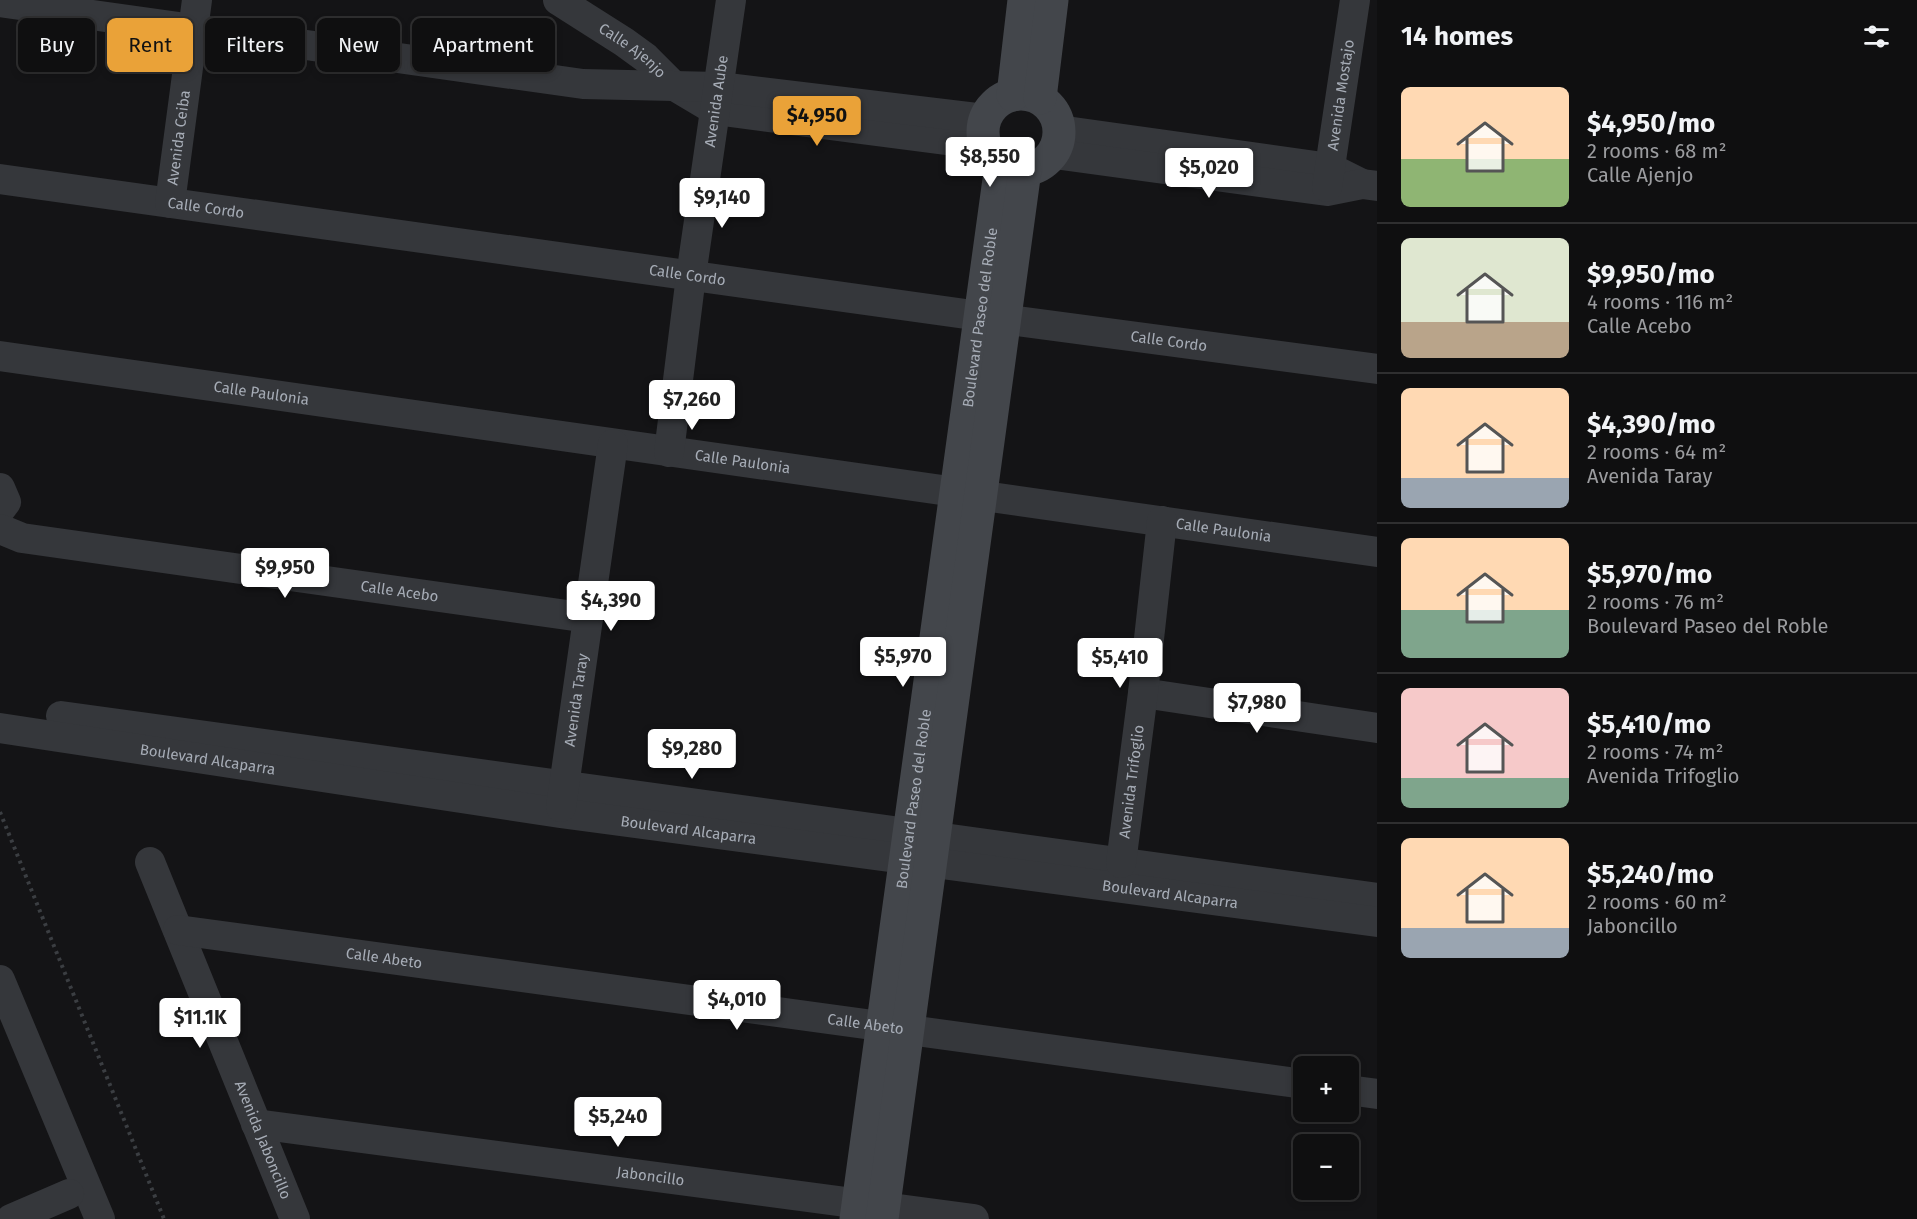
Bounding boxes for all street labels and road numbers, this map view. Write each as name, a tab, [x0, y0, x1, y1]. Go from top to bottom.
street label: Calle Ajenjo	[595, 19, 670, 82]
street label: Avenida Mostajo	[1324, 38, 1358, 152]
street label: Avenida Aube	[701, 54, 732, 148]
street label: Avenida Ceiba	[163, 89, 194, 186]
street label: Calle Cordo	[167, 194, 245, 222]
street label: Boulevard Paseo del Roble	[959, 227, 1001, 408]
street label: Calle Cordo	[648, 261, 727, 289]
street label: Calle Cordo	[1129, 327, 1208, 355]
street label: Calle Paulonia	[212, 378, 310, 409]
street label: Calle Paulonia	[694, 446, 791, 477]
street label: Calle Paulonia	[1175, 514, 1273, 546]
street label: Calle Acebo	[359, 577, 440, 606]
street label: Avenida Taray	[561, 652, 592, 748]
street label: Boulevard Paseo del Roble	[893, 708, 935, 890]
street label: Avenida Trifoglio	[1115, 724, 1148, 840]
street label: Boulevard Alcaparra	[139, 740, 277, 779]
street label: Boulevard Alcaparra	[619, 812, 758, 848]
street label: Boulevard Alcaparra	[1101, 876, 1239, 912]
street label: Calle Abeto	[345, 944, 423, 972]
street label: Calle Abeto	[826, 1010, 905, 1038]
street label: Avenida Jaboncillo	[231, 1078, 295, 1202]
street label: Jaboncillo	[616, 1163, 686, 1190]

